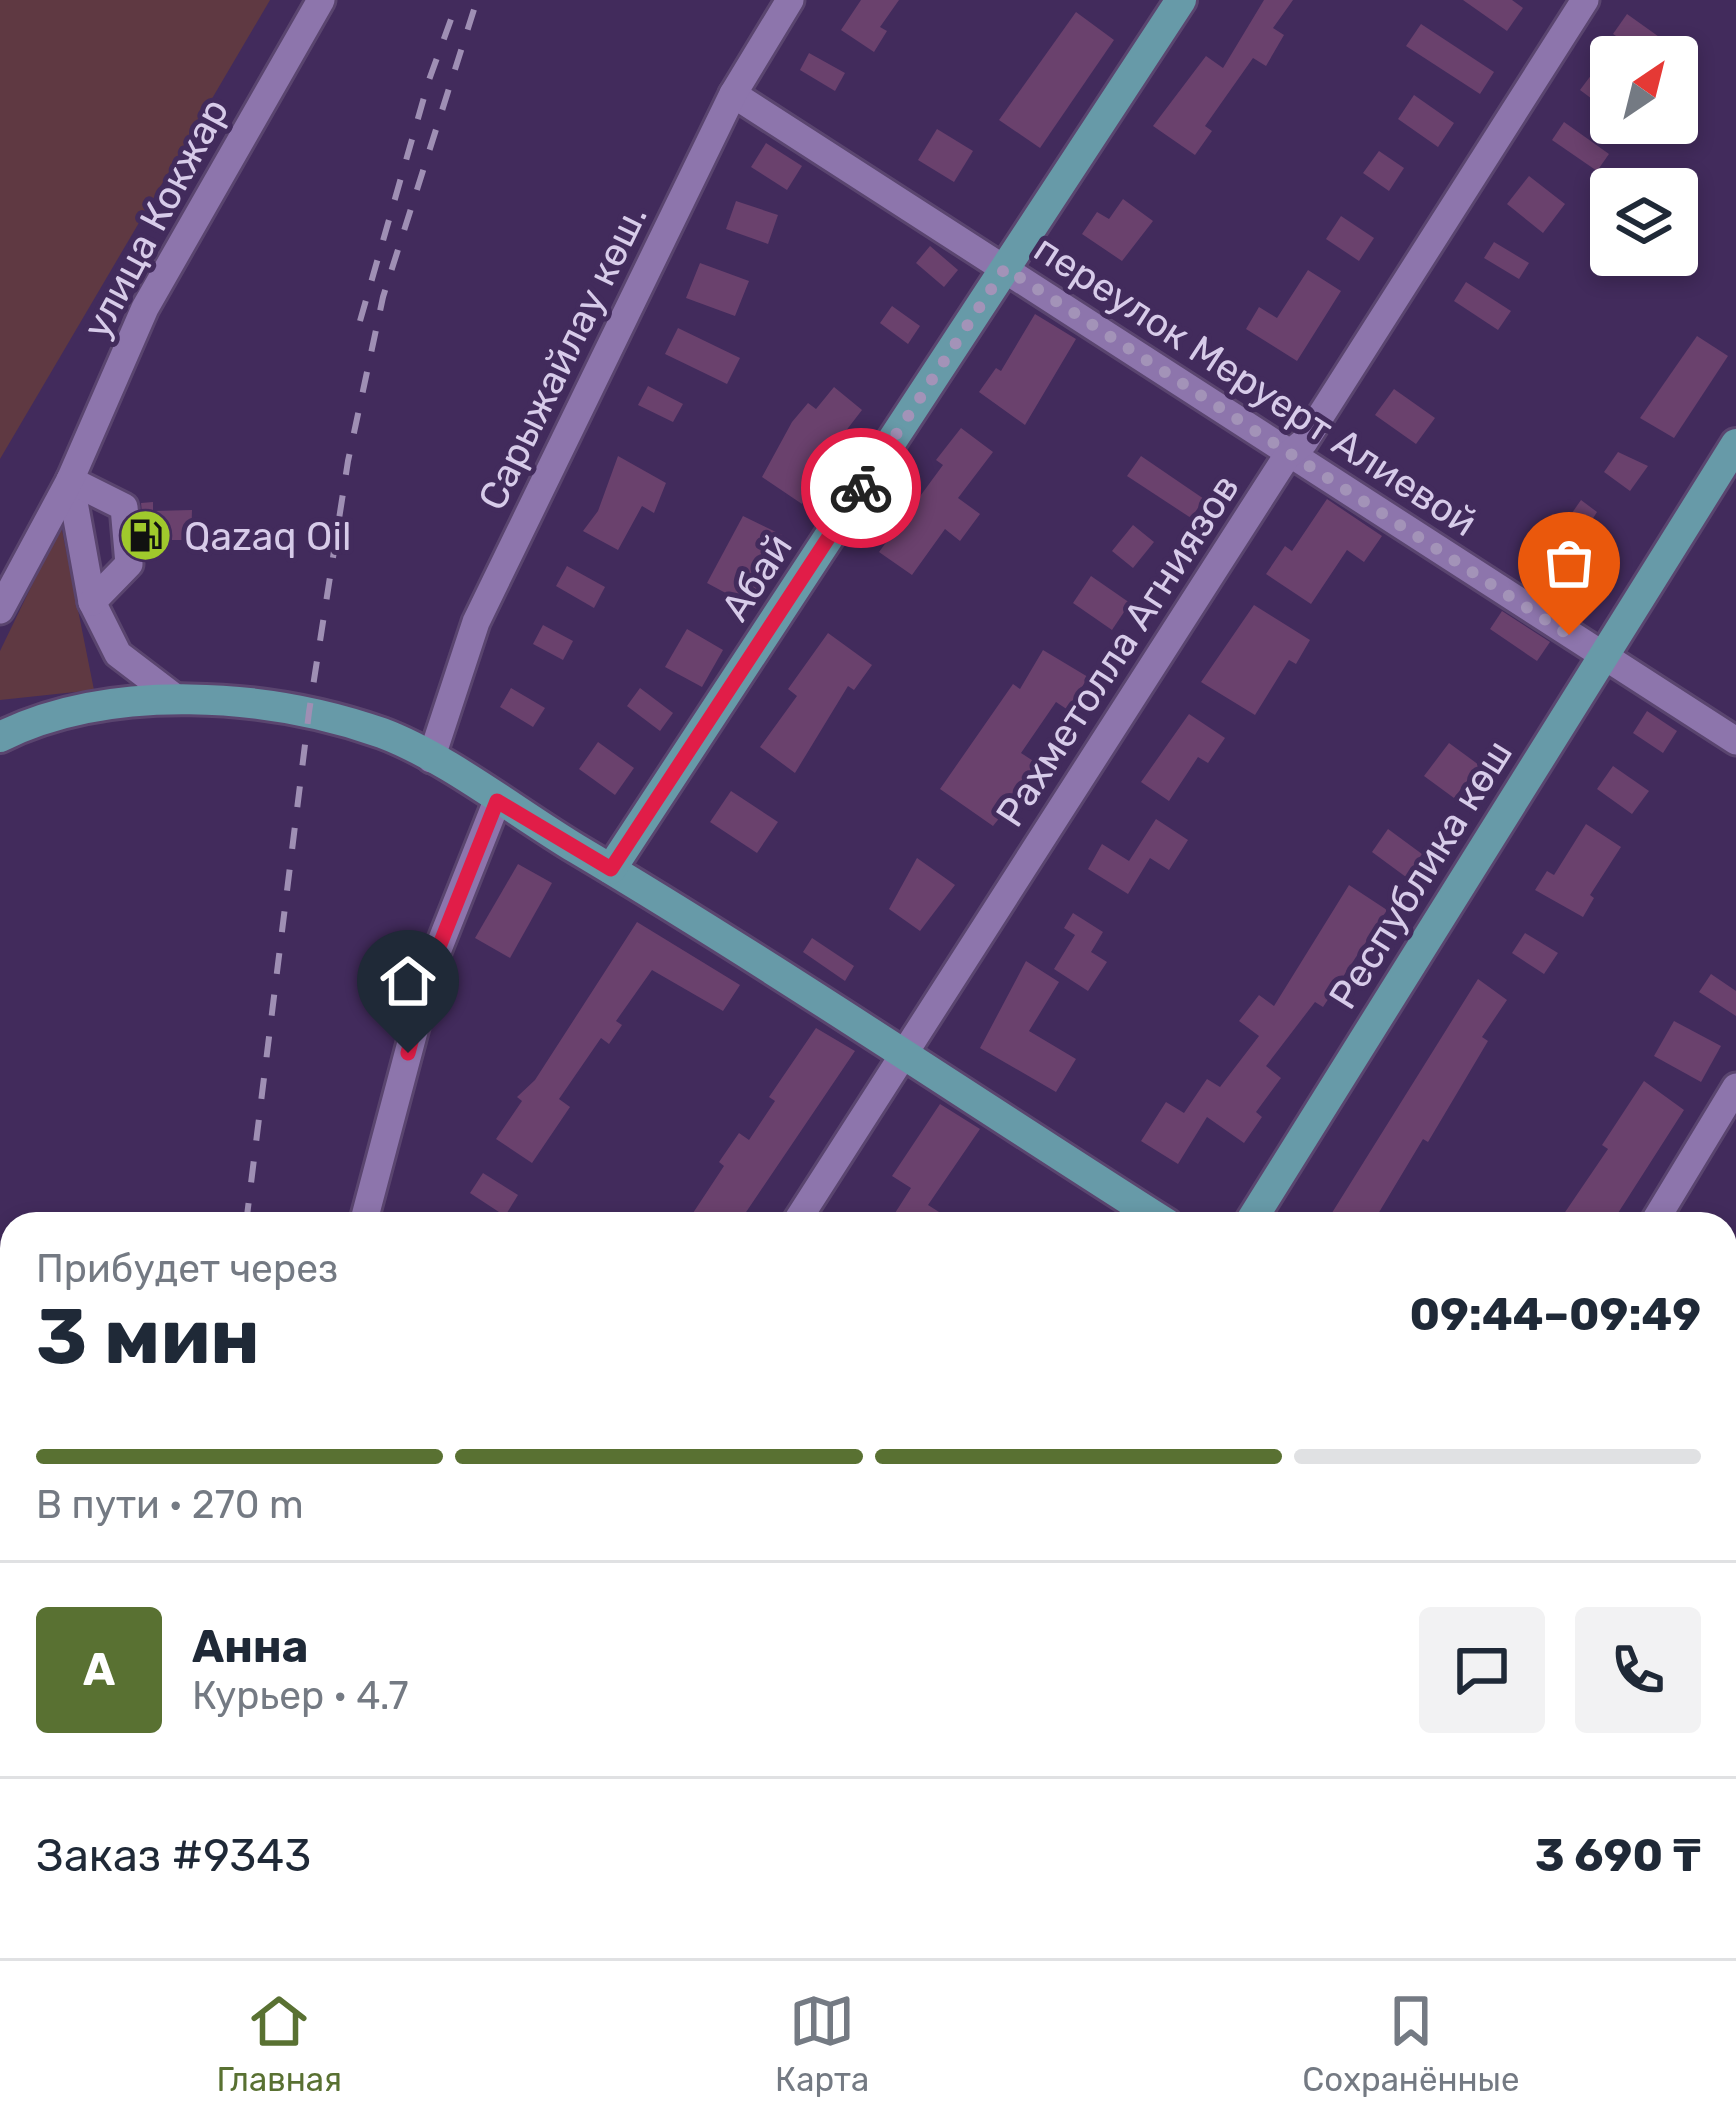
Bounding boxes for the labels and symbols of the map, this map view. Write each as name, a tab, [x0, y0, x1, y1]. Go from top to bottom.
north arrow	[1590, 36, 1698, 144]
street label: улица Кокжар	[73, 91, 238, 346]
street label: Сарыжайлау көш.	[469, 197, 657, 517]
street label: переулок Меруерт Алиевой	[1026, 226, 1485, 546]
courier	[801, 428, 921, 548]
street label: Рахметолла Агниязов	[987, 466, 1249, 835]
fuel station icon: Qazaq Oil	[117, 508, 173, 564]
pin	[1518, 512, 1620, 635]
place label: Qazaq Oil	[184, 514, 351, 560]
street label: Абай	[712, 526, 802, 630]
street label: Республика көш	[1320, 732, 1522, 1017]
pin	[357, 930, 459, 1053]

